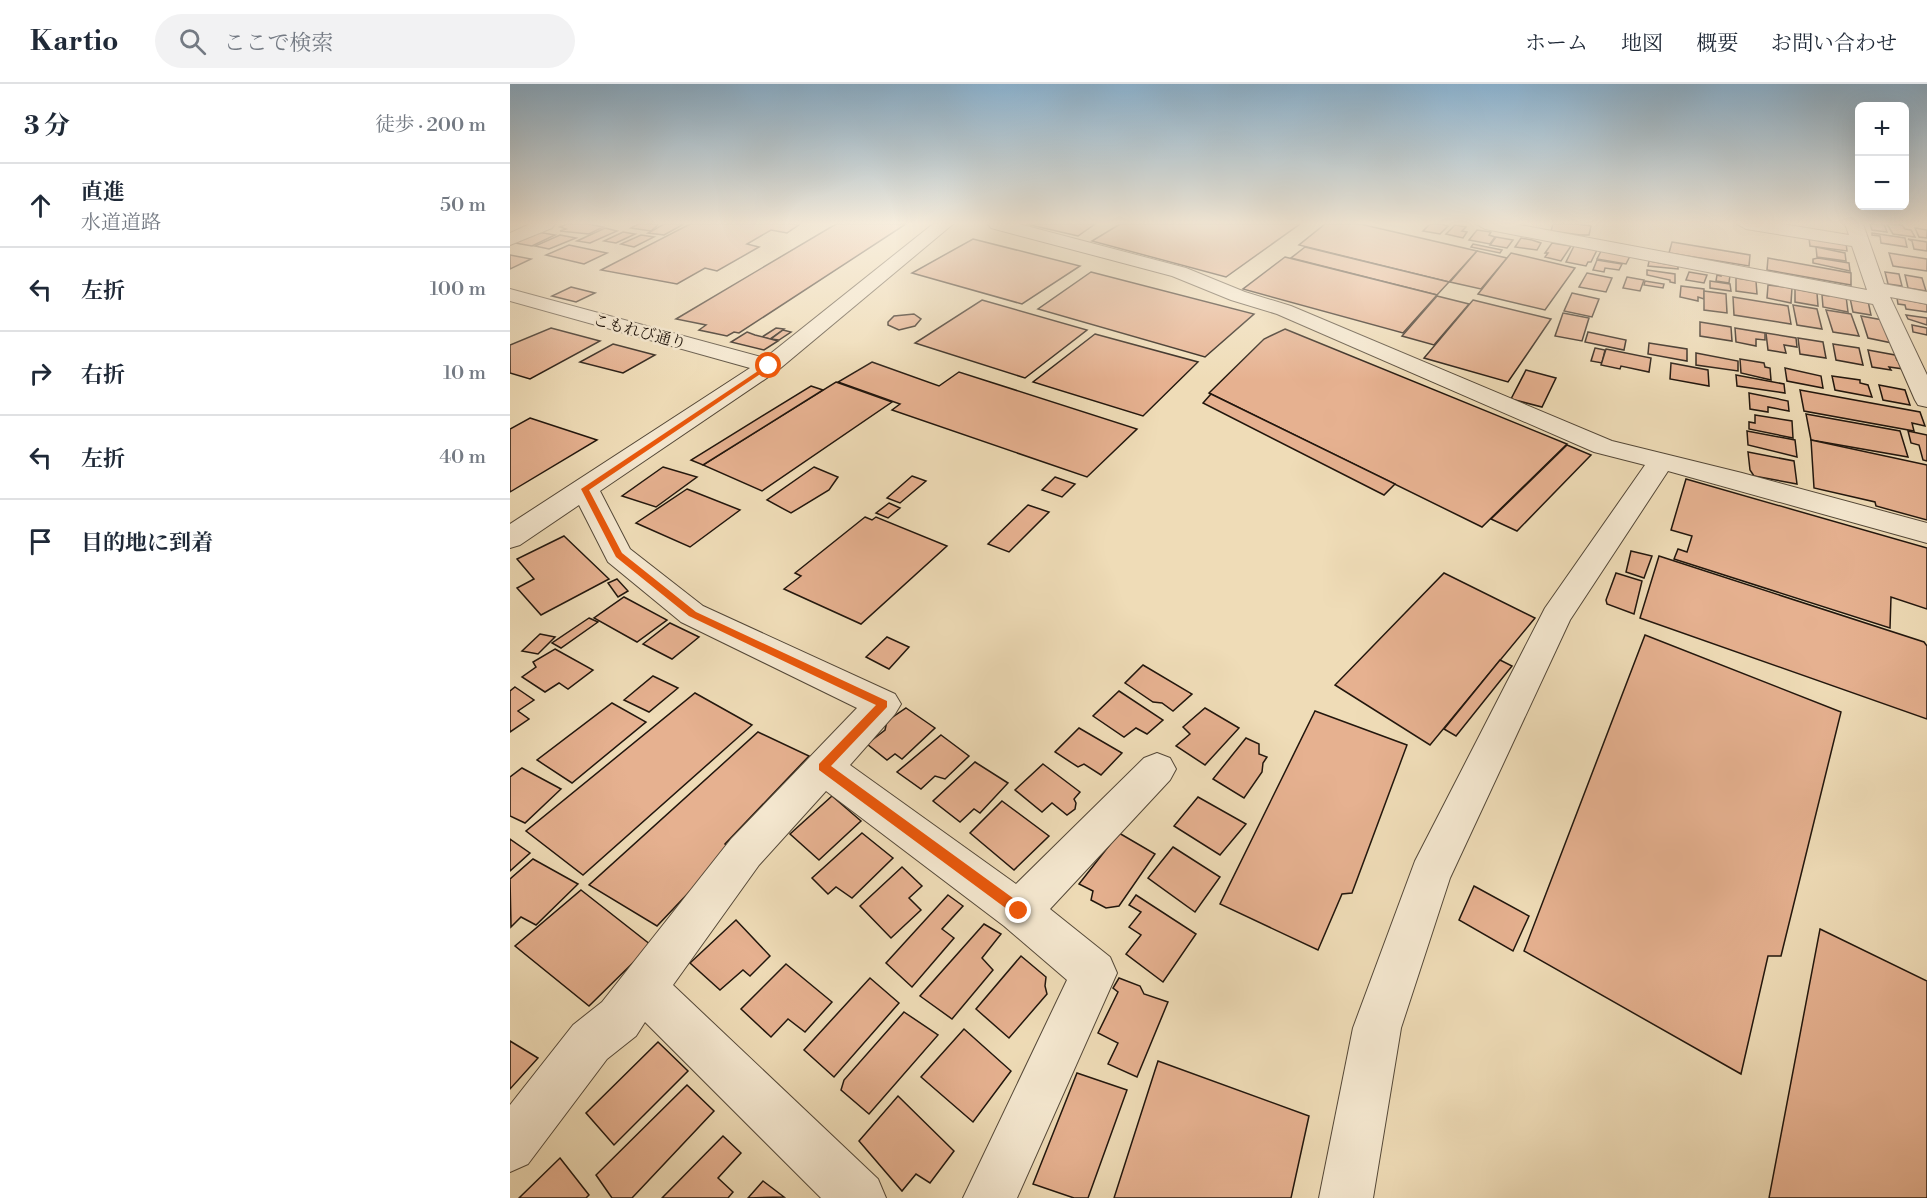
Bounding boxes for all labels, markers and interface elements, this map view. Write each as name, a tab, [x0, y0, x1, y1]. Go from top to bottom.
search box	[155, 14, 575, 68]
text: Kartio	[30, 24, 119, 59]
icon: search	[176, 25, 209, 58]
text: ここで検索	[224, 30, 334, 57]
text: ホーム	[1525, 31, 1588, 57]
text: 地図	[1621, 31, 1663, 57]
text: 概要	[1696, 31, 1738, 57]
text: お問い合わせ	[1771, 31, 1897, 57]
map controls	[1855, 102, 1909, 210]
button: +	[1855, 102, 1909, 156]
text: 3 分	[24, 110, 70, 142]
text: 徒歩 · 200 m	[375, 113, 486, 138]
button: −	[1855, 156, 1909, 210]
text: 直進	[81, 179, 125, 206]
icon: ahead	[24, 189, 57, 222]
text: 50 m	[440, 193, 486, 218]
text: 水道道路	[81, 211, 161, 236]
icon: left	[24, 273, 57, 306]
text: 100 m	[430, 277, 486, 302]
text: 左折	[81, 278, 125, 305]
street label: こもれび通り	[591, 310, 689, 354]
route start	[755, 352, 781, 378]
icon: right	[24, 357, 57, 390]
text: 10 m	[443, 361, 486, 386]
text: 右折	[81, 362, 125, 389]
icon: left	[24, 441, 57, 474]
text: 40 m	[439, 445, 486, 470]
text: 左折	[81, 446, 125, 473]
icon: arrive	[24, 525, 57, 558]
text: 目的地に到着	[81, 530, 213, 557]
route end	[1005, 897, 1031, 923]

